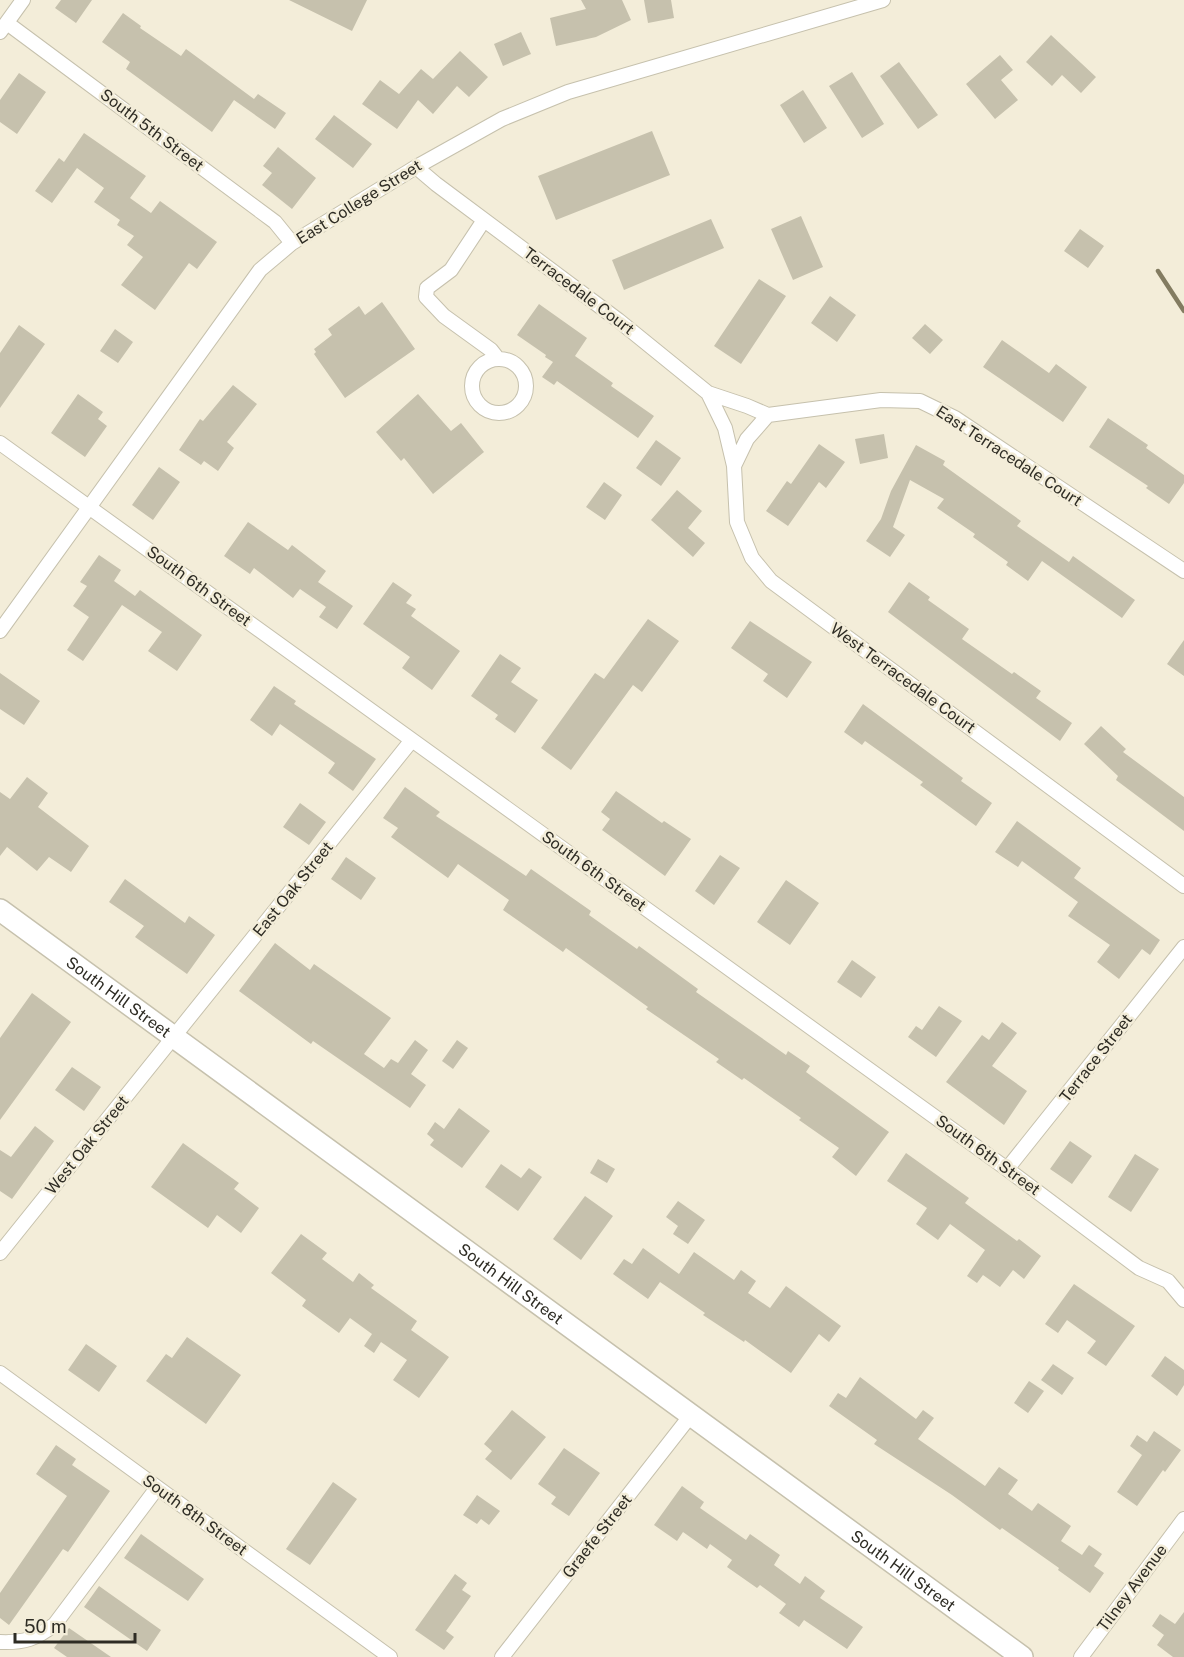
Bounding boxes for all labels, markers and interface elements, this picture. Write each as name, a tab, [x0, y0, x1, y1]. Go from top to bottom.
street label: South 5th Street	[96, 85, 208, 175]
street label: East College Street	[293, 156, 425, 248]
street label: Terracedale Court	[520, 243, 638, 339]
street label: East Terracedale Court	[932, 402, 1086, 510]
street label: South 6th Street	[143, 542, 255, 630]
street label: West Terracedale Court	[827, 619, 979, 737]
street label: South 6th Street	[538, 827, 650, 915]
street label: East Oak Street	[249, 838, 337, 940]
street label: South Hill Street	[63, 952, 175, 1041]
street label: Terrace Street	[1056, 1010, 1136, 1106]
street label: West Oak Street	[41, 1092, 133, 1198]
street label: South 6th Street	[932, 1111, 1044, 1199]
street label: South Hill Street	[455, 1239, 567, 1328]
street label: South 8th Street	[139, 1471, 251, 1559]
street label: Graefe Street	[558, 1490, 636, 1582]
street label: South Hill Street	[847, 1526, 959, 1615]
street label: Tilney Avenue	[1093, 1541, 1171, 1635]
scale bar	[15, 1606, 135, 1644]
text: 50 m	[24, 1616, 67, 1637]

